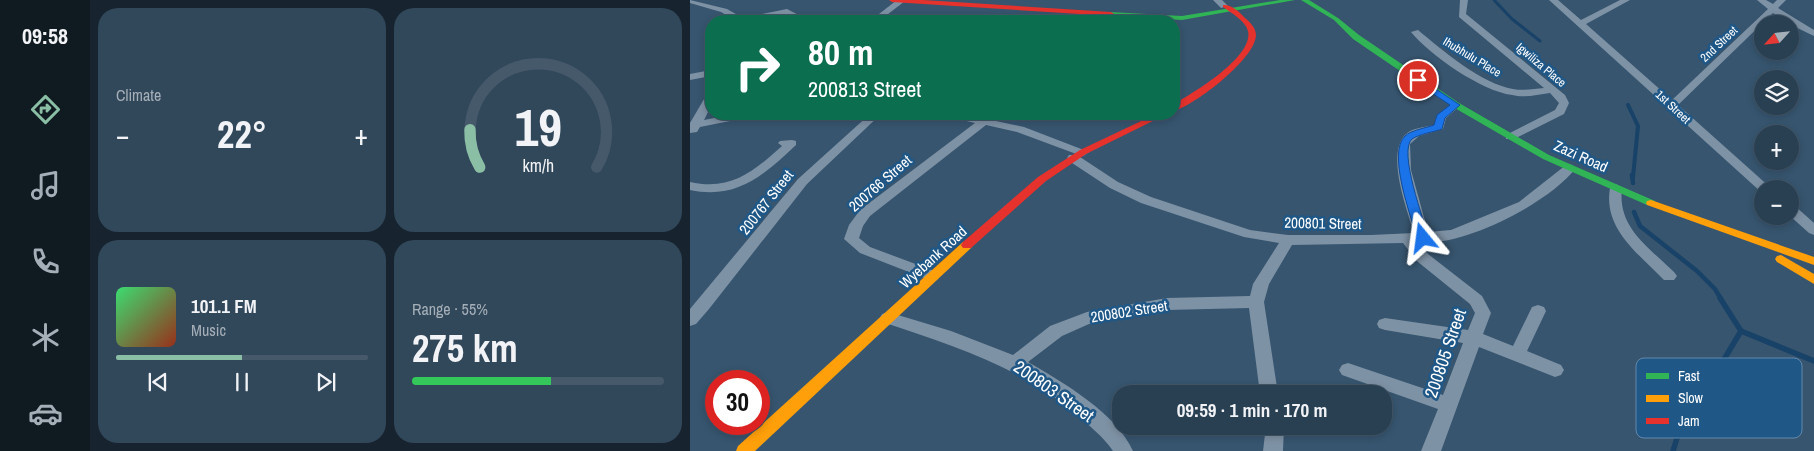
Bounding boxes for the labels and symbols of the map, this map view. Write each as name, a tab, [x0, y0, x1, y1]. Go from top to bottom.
north arrow	[1754, 15, 1799, 60]
street label: 2nd Street	[1697, 22, 1741, 65]
street label: Ihubhulu Place	[1440, 33, 1504, 81]
street label: Igwiliza Place	[1513, 39, 1569, 91]
pin	[1397, 59, 1439, 101]
street label: 1st Street	[1652, 87, 1694, 127]
street label: Zazi Road	[1551, 135, 1611, 177]
street label: 200766 Street	[844, 149, 916, 216]
street label: 200767 Street	[734, 165, 798, 239]
position arrow	[1396, 211, 1448, 263]
street label: 200801 Street	[1284, 212, 1362, 234]
street label: Wyebank Road	[895, 221, 971, 293]
street label: 200802 Street	[1089, 294, 1169, 327]
street label: 200805 Street	[1418, 305, 1472, 401]
street label: 200803 Street	[1009, 354, 1099, 428]
legend	[1636, 358, 1802, 438]
text: Fast	[1678, 367, 1700, 385]
speed limit sign: 30	[705, 370, 770, 435]
text: Slow	[1678, 389, 1704, 407]
text: Jam	[1678, 412, 1700, 430]

